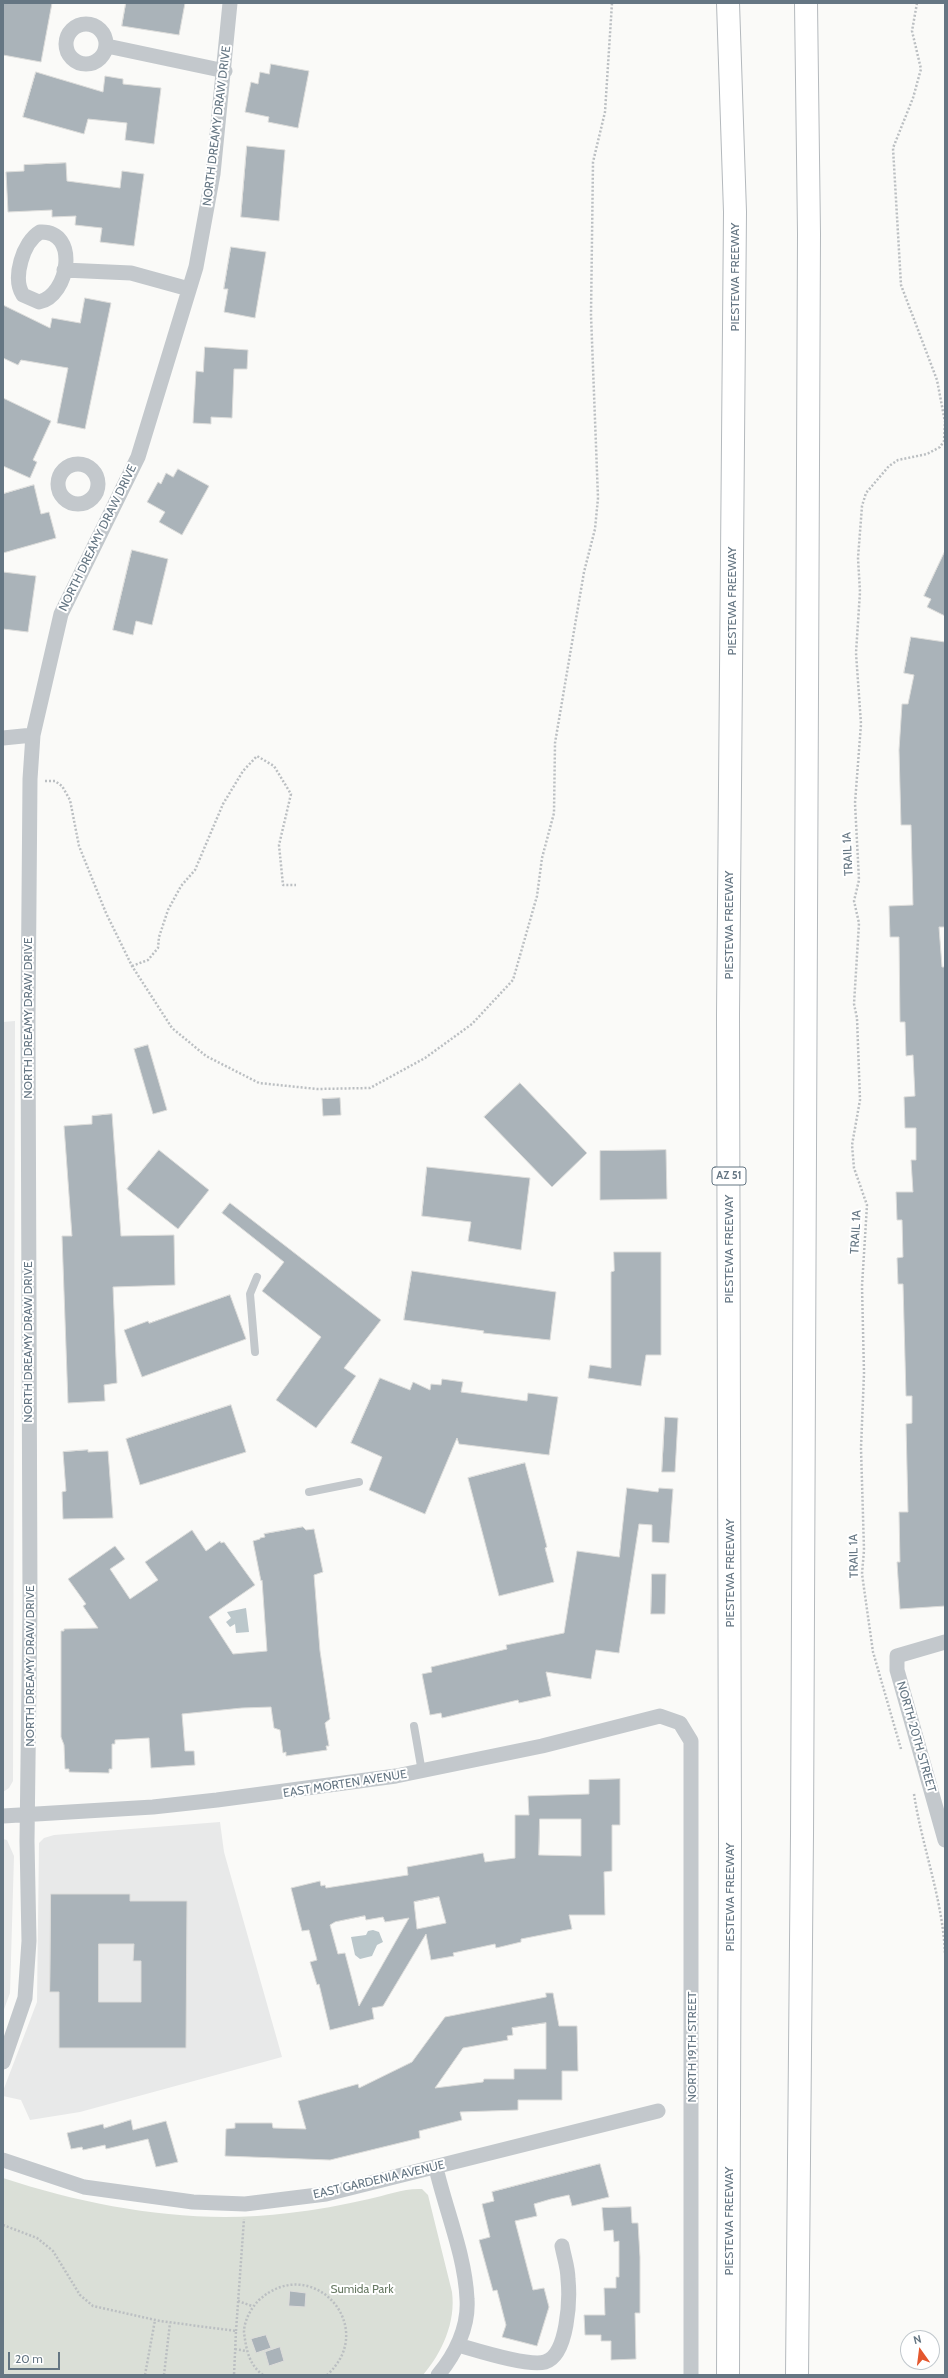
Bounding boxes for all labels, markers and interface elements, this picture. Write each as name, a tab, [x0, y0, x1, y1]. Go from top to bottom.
street label: NORTH DREAMY DRAW DRIVE	[200, 45, 234, 207]
street label: PIESTEWA FREEWAY	[728, 223, 742, 331]
street label: NORTH DREAMY DRAW DRIVE	[56, 462, 140, 614]
street label: PIESTEWA FREEWAY	[725, 547, 739, 655]
street label: TRAIL 1A	[840, 832, 856, 876]
street label: PIESTEWA FREEWAY	[722, 871, 736, 979]
street label: NORTH DREAMY DRAW DRIVE	[21, 937, 35, 1099]
road number: AZ 51	[712, 1167, 746, 1185]
street label: PIESTEWA FREEWAY	[722, 1195, 736, 1303]
street label: TRAIL 1A	[848, 1210, 864, 1254]
street label: NORTH DREAMY DRAW DRIVE	[21, 1261, 35, 1423]
street label: PIESTEWA FREEWAY	[723, 1519, 737, 1627]
street label: TRAIL 1A	[846, 1534, 862, 1578]
street label: NORTH DREAMY DRAW DRIVE	[23, 1585, 37, 1747]
street label: NORTH 20TH STREET	[893, 1680, 939, 1794]
street label: EAST MORTEN AVENUE	[282, 1767, 408, 1801]
street label: PIESTEWA FREEWAY	[723, 1843, 737, 1951]
street label: NORTH 19TH STREET	[685, 1992, 699, 2102]
street label: EAST GARDENIA AVENUE	[312, 2158, 446, 2202]
street label: PIESTEWA FREEWAY	[722, 2167, 736, 2275]
park label: Sumida Park	[330, 2282, 394, 2296]
north arrow	[900, 2330, 940, 2370]
text: N	[912, 2332, 923, 2347]
scale bar	[10, 2344, 62, 2370]
text: 20 m	[15, 2351, 43, 2366]

